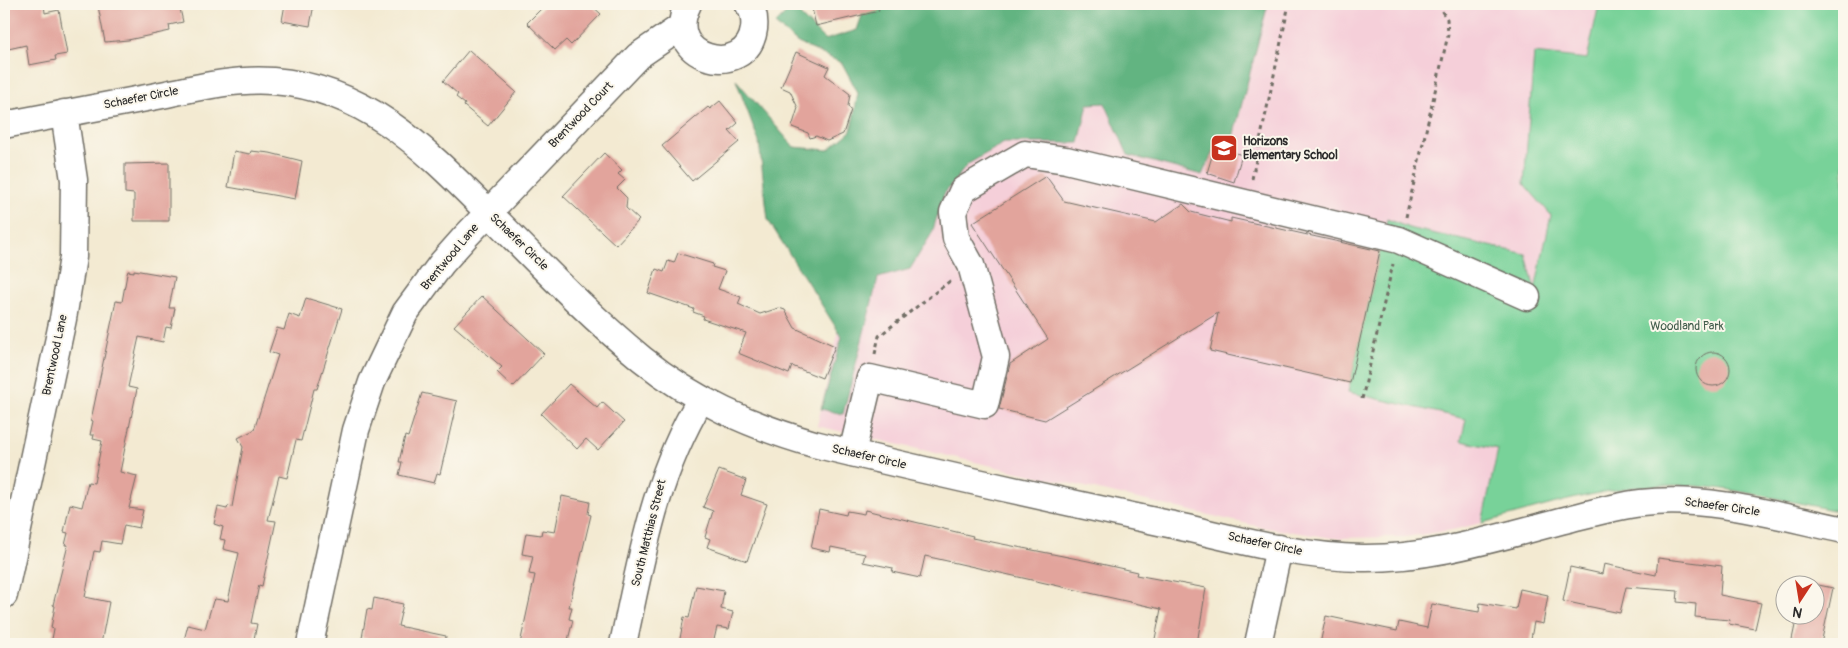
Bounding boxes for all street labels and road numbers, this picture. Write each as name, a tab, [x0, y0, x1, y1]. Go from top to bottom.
street label: Brentwood Court	[546, 79, 617, 151]
street label: Schaefer Circle	[102, 83, 180, 113]
street label: Schaefer Circle	[487, 210, 552, 274]
street label: Brentwood Lane	[418, 221, 482, 293]
street label: Brentwood Lane	[39, 313, 71, 397]
street label: Schaefer Circle	[830, 441, 908, 473]
street label: South Matthias Street	[628, 478, 670, 588]
street label: Schaefer Circle	[1683, 494, 1761, 520]
street label: Schaefer Circle	[1226, 529, 1304, 559]

